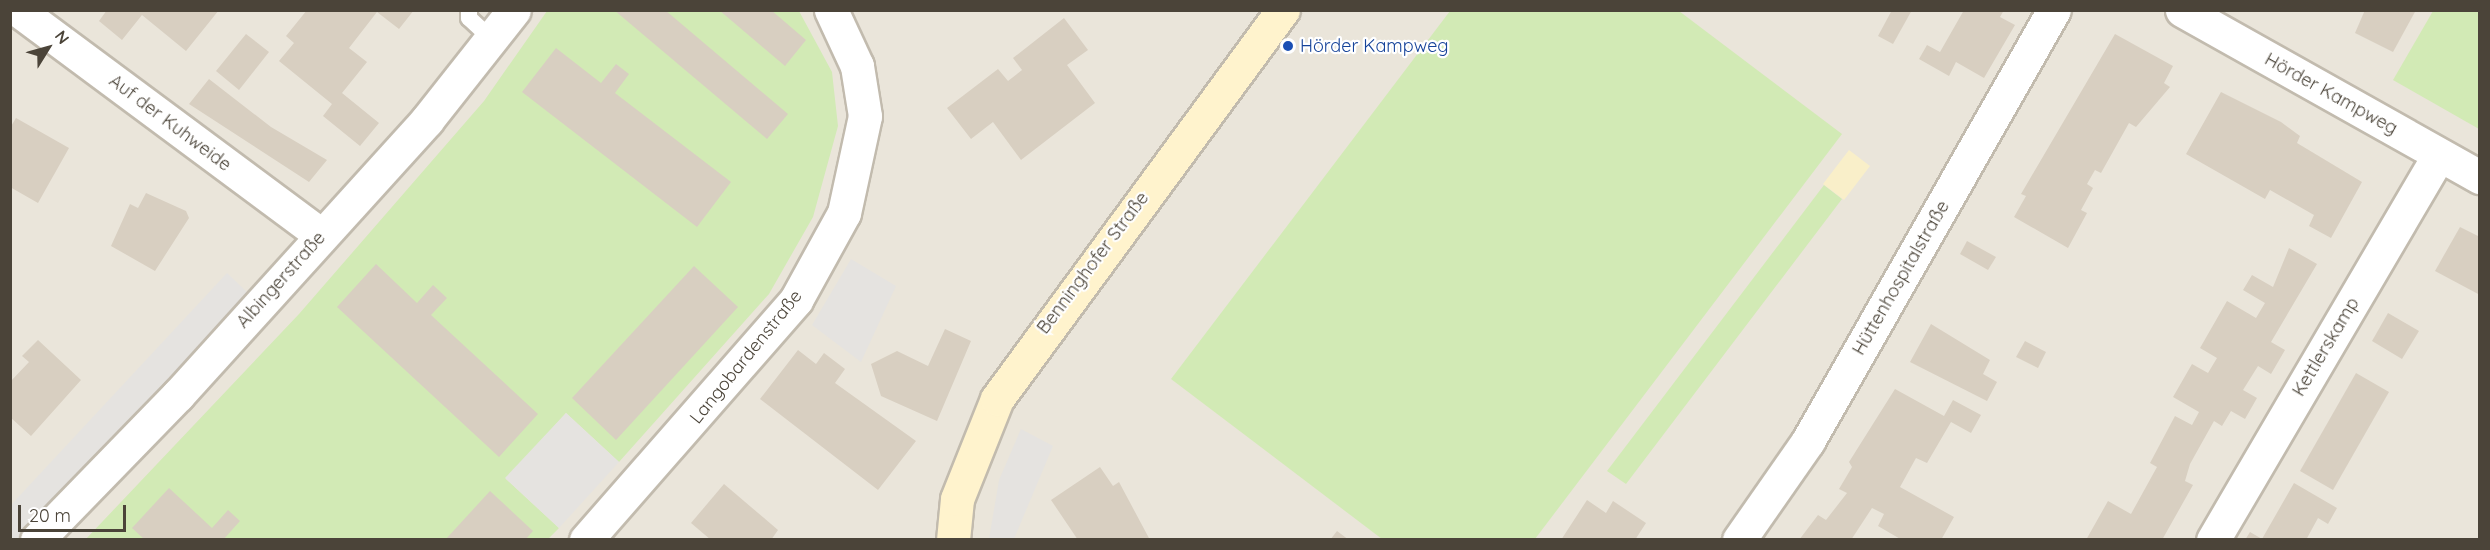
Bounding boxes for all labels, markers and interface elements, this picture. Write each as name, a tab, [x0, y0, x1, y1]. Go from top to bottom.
north arrow	[18, 18, 78, 78]
text: N	[51, 26, 74, 48]
place label: Hörder Kampweg	[1300, 35, 1449, 57]
marker: Hörder Kampweg	[1281, 39, 1295, 53]
street label: Hörder Kampweg	[2261, 49, 2401, 139]
street label: Auf der Kuhweide	[105, 70, 235, 176]
street label: Benninghofer Straße	[1033, 188, 1153, 338]
street label: Hüttenhospitalstraße	[1848, 197, 1954, 359]
street label: Albingerstraße	[232, 227, 330, 333]
street label: Langobardenstraße	[685, 286, 807, 428]
street label: Kettlerskamp	[2288, 294, 2364, 400]
scale bar	[21, 493, 129, 531]
text: 20 m	[29, 504, 71, 527]

